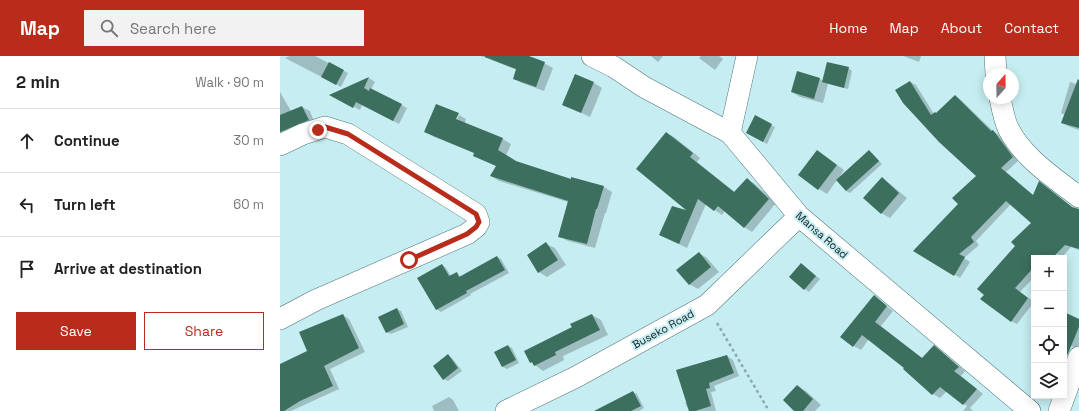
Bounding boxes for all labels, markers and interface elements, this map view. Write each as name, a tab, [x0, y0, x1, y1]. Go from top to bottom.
search box	[84, 10, 364, 46]
text: Map	[20, 16, 60, 41]
icon: search	[98, 17, 120, 39]
text: Search here	[130, 19, 216, 38]
text: Home	[829, 19, 867, 37]
text: Map	[889, 19, 919, 37]
text: About	[941, 19, 982, 37]
text: Contact	[1004, 19, 1059, 37]
north arrow	[983, 68, 1019, 104]
text: 2 min	[16, 71, 60, 93]
text: Walk · 90 m	[195, 74, 264, 91]
route end	[309, 121, 327, 139]
icon: ahead	[16, 130, 38, 152]
text: Continue	[54, 131, 120, 150]
text: 30 m	[233, 132, 264, 149]
icon: left	[16, 194, 38, 216]
text: Turn left	[54, 195, 116, 214]
text: 60 m	[233, 196, 264, 213]
street label: Mansa Road	[793, 209, 851, 261]
route start	[400, 251, 418, 269]
map controls	[1031, 255, 1067, 399]
button: +	[1031, 255, 1067, 291]
icon: arrive	[16, 258, 38, 280]
text: Arrive at destination	[54, 259, 202, 278]
button: −	[1031, 291, 1067, 327]
street label: Buseko Road	[630, 306, 696, 352]
button: Save	[16, 312, 136, 350]
button: Share	[144, 312, 264, 350]
button: locate	[1031, 327, 1067, 363]
button: layers	[1031, 363, 1067, 399]

